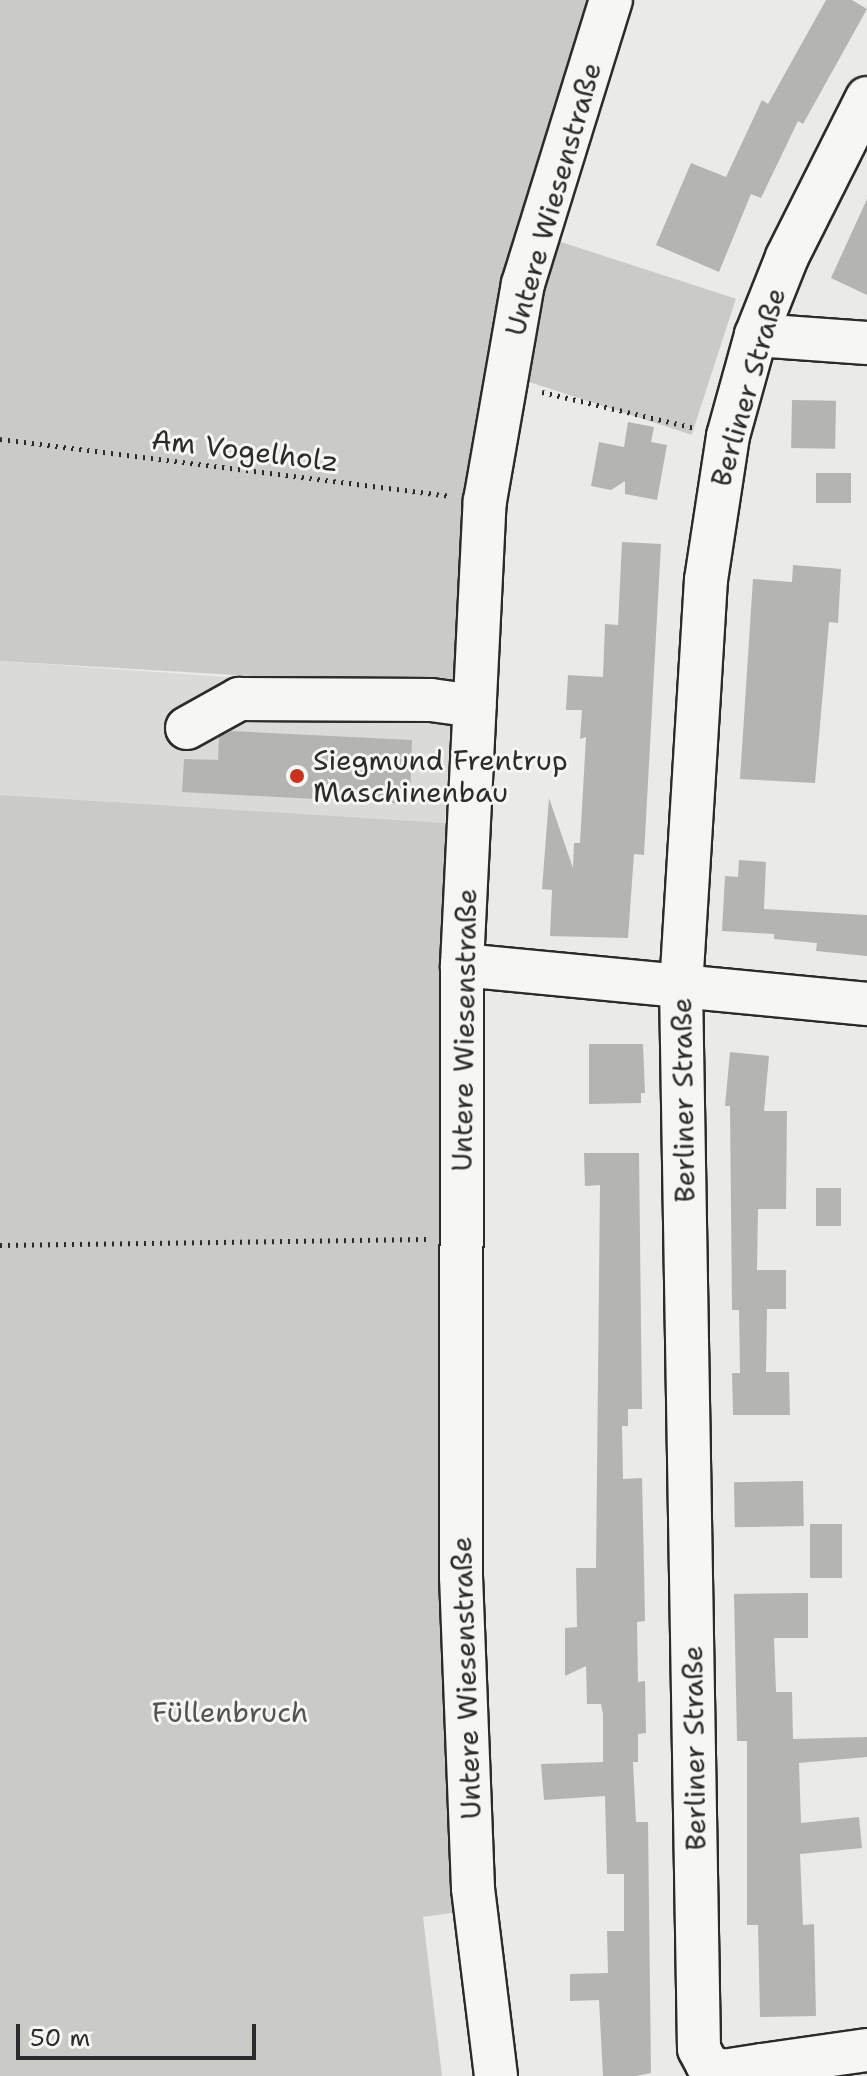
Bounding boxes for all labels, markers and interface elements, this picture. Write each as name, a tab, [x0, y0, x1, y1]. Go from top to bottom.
street label: Untere Wiesenstraße	[498, 58, 608, 340]
street label: Berliner Straße	[704, 284, 792, 490]
street label: Am Vogelholz	[150, 422, 340, 478]
place label: Siegmund Frentrup Maschinenbau	[313, 743, 568, 809]
marker: Siegmund Frentrup Maschinenbau	[288, 767, 306, 785]
street label: Untere Wiesenstraße	[445, 888, 483, 1172]
street label: Berliner Straße	[664, 997, 702, 1203]
street label: Untere Wiesenstraße	[444, 1536, 488, 1820]
street label: Berliner Straße	[675, 1645, 713, 1851]
park label: Füllenbruch	[152, 1695, 308, 1729]
scale bar	[20, 2008, 260, 2058]
text: 50 m	[30, 2022, 90, 2054]

